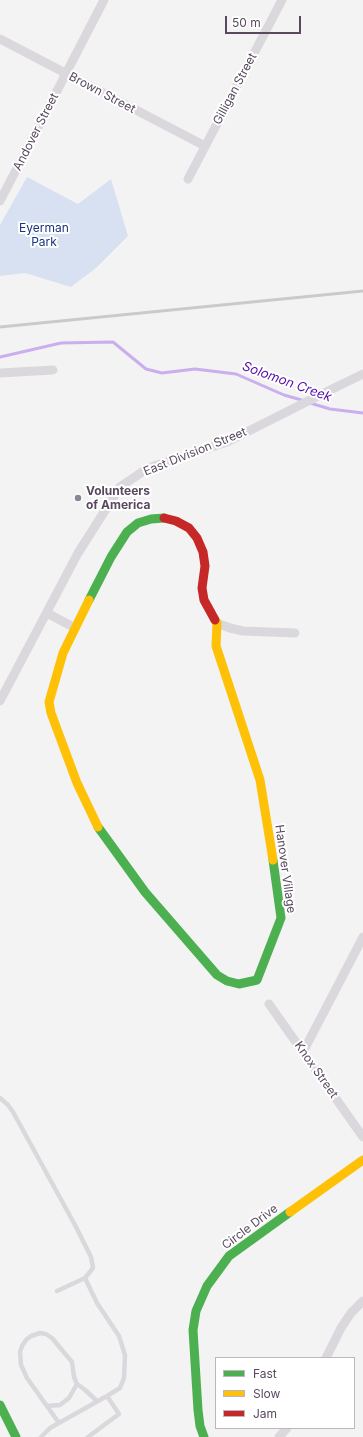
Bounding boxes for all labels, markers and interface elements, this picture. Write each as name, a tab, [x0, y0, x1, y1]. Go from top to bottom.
scale bar	[227, 8, 303, 34]
text: 50 m	[232, 15, 261, 30]
street label: Gilligan Street	[210, 51, 260, 127]
street label: Brown Street	[66, 69, 138, 117]
street label: Andover Street	[10, 91, 62, 173]
park label: Eyerman Park	[19, 221, 69, 249]
water label: Solomon Creek	[240, 359, 334, 405]
street label: East Division Street	[142, 425, 248, 479]
place label: Volunteers of America	[86, 484, 150, 512]
marker: Volunteers of America	[73, 493, 83, 503]
street label: Hanover Village	[272, 824, 298, 914]
street label: Knox Street	[291, 1039, 341, 1101]
street label: Circle Drive	[219, 1201, 281, 1253]
legend	[215, 1357, 355, 1429]
text: Fast	[253, 1366, 277, 1381]
text: Slow	[253, 1386, 280, 1401]
text: Jam	[253, 1406, 277, 1421]

